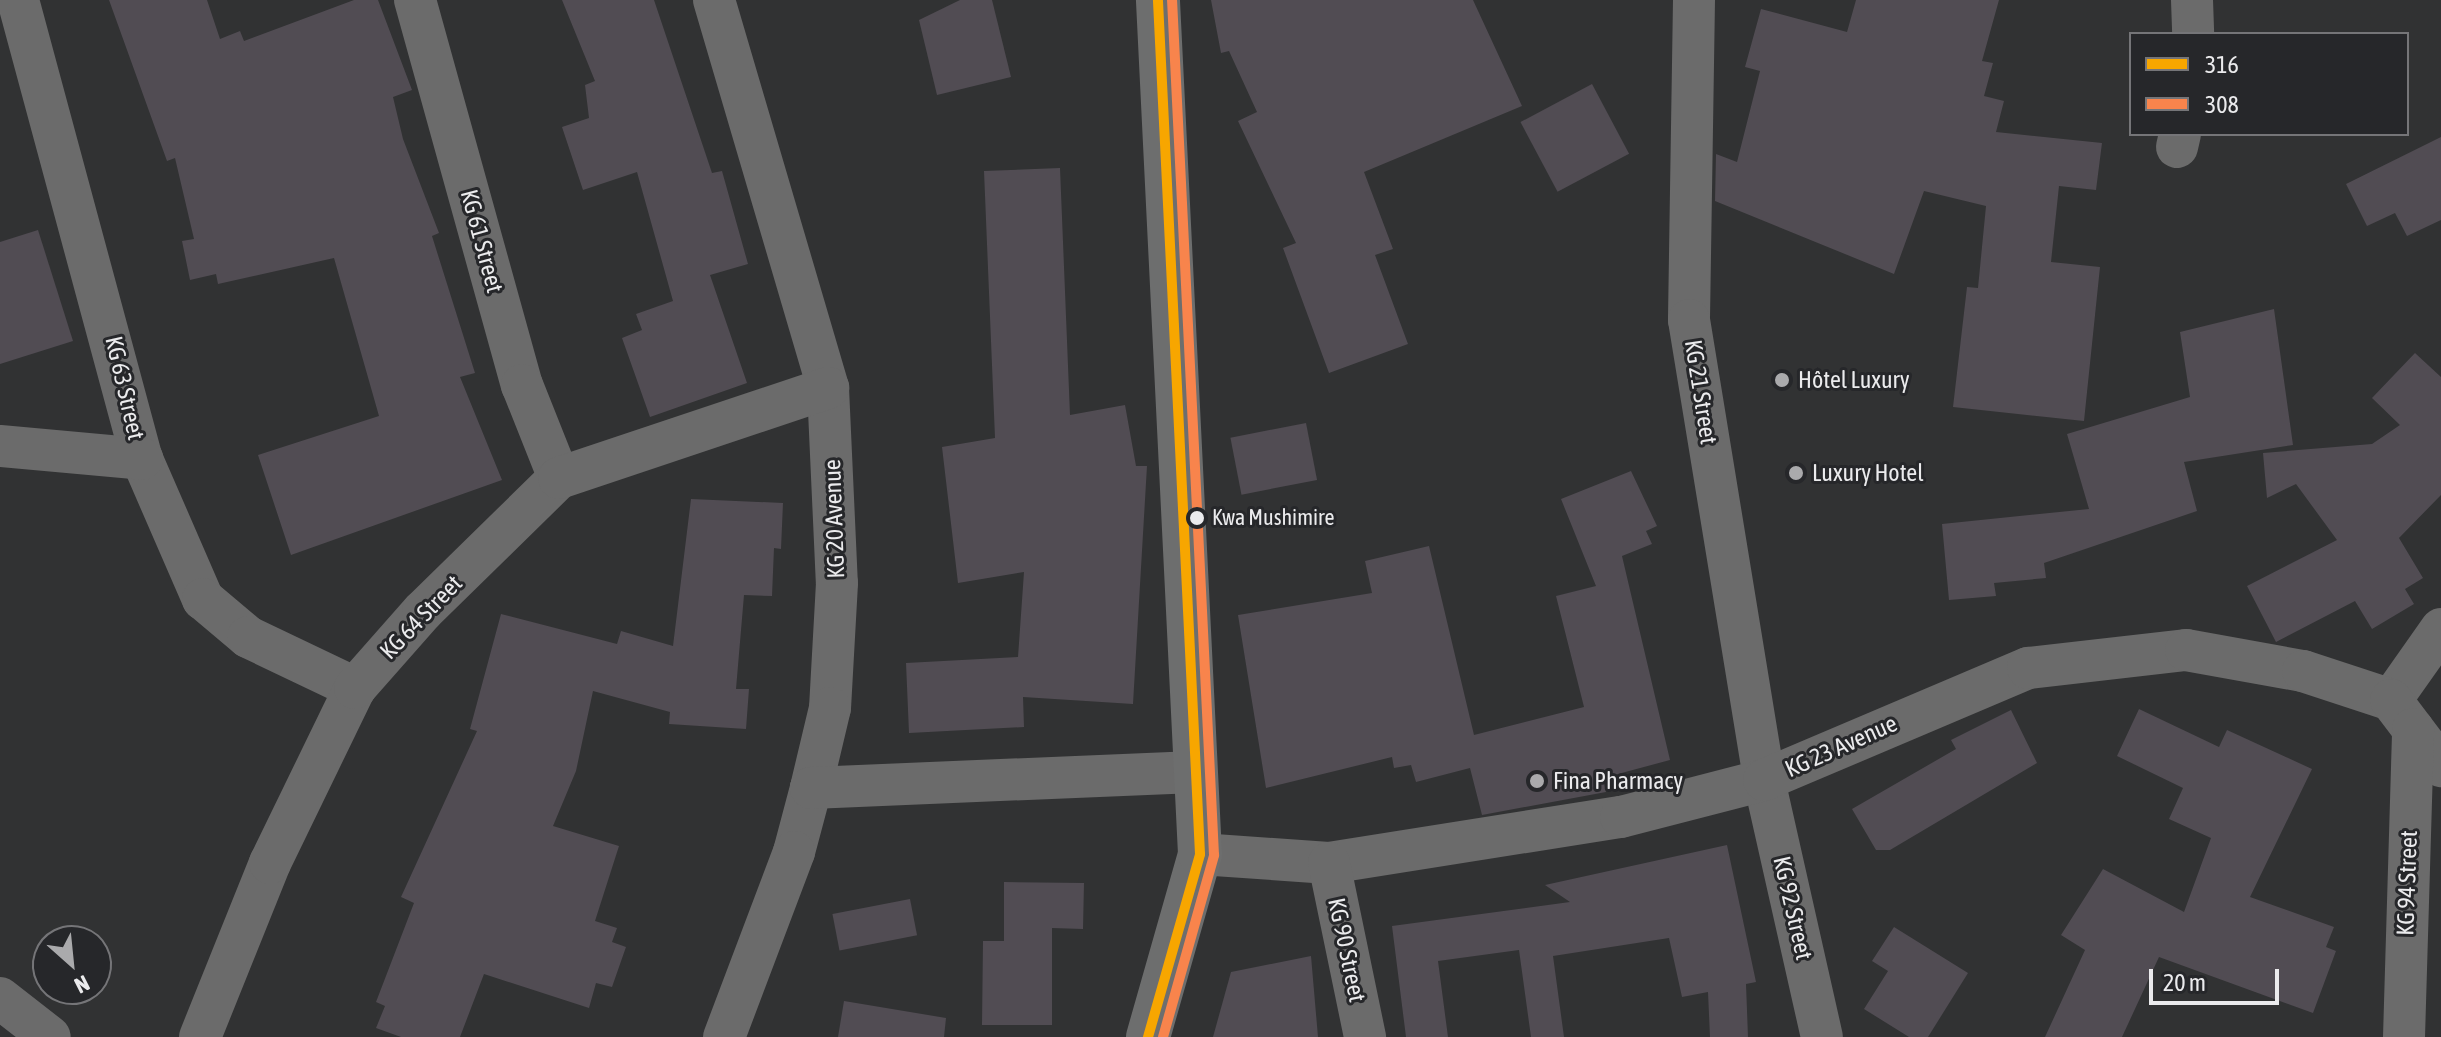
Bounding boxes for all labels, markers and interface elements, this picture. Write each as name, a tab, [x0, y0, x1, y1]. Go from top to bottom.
legend	[2129, 32, 2409, 136]
text: 316	[2205, 51, 2239, 78]
text: 308	[2205, 91, 2239, 118]
street label: KG 61 Street	[454, 186, 510, 296]
street label: KG 63 Street	[99, 333, 151, 443]
street label: KG 21 Street	[1679, 338, 1723, 446]
place label: Hôtel Luxury	[1798, 366, 1910, 394]
marker: Hôtel Luxury	[1773, 371, 1791, 389]
street label: KG 20 Avenue	[818, 459, 850, 579]
place label: Luxury Hotel	[1812, 459, 1924, 487]
marker: Luxury Hotel	[1787, 464, 1805, 482]
place label: Kwa Mushimire	[1212, 505, 1335, 531]
marker: Kwa Mushimire	[1189, 510, 1205, 526]
street label: KG 64 Street	[374, 569, 468, 665]
street label: KG 23 Avenue	[1781, 709, 1901, 783]
place label: Fina Pharmacy	[1553, 767, 1683, 795]
marker: Fina Pharmacy	[1528, 772, 1546, 790]
street label: KG 94 Street	[2391, 830, 2423, 936]
street label: KG 92 Street	[1767, 853, 1819, 963]
street label: KG 90 Street	[1322, 895, 1372, 1005]
north arrow	[32, 925, 112, 1005]
scale bar	[2153, 953, 2283, 1003]
text: 20 m	[2163, 969, 2206, 996]
text: N	[70, 970, 94, 999]

